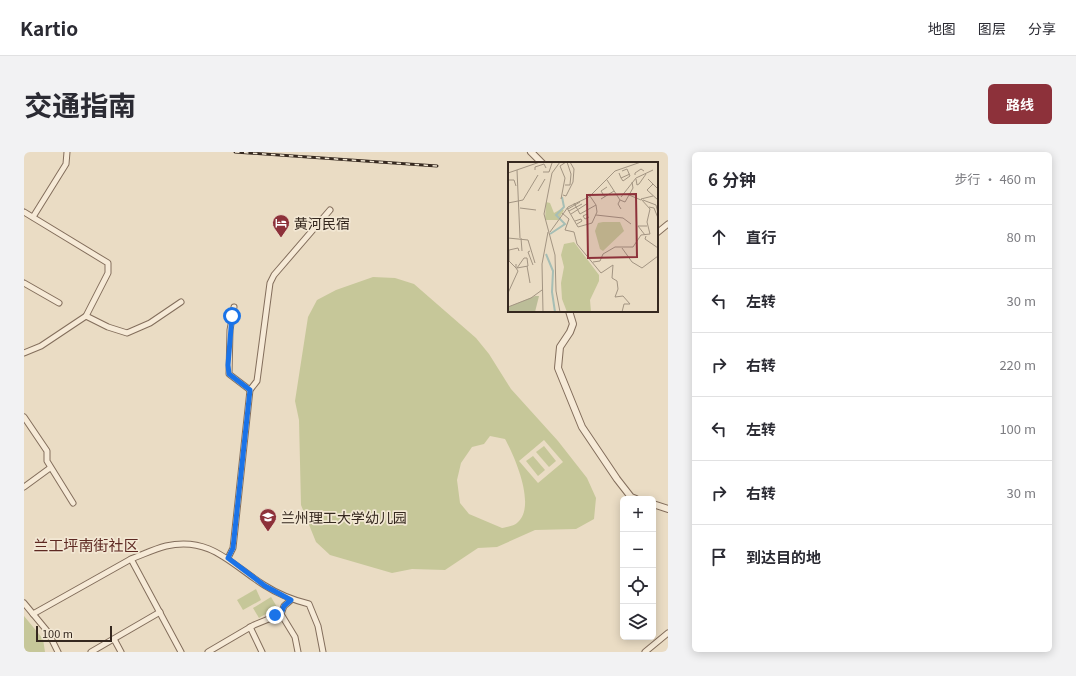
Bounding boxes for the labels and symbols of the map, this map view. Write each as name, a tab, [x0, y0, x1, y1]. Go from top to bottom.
inset map	[508, 162, 658, 312]
hotel icon: 黄河民宿	[271, 213, 291, 238]
place label: 黄河民宿	[294, 213, 350, 233]
route start	[223, 307, 241, 325]
school or university icon: 兰州理工大学幼儿园	[258, 507, 278, 532]
place label: 兰州理工大学幼儿园	[281, 507, 407, 527]
district label: 兰工坪南街社区	[33, 534, 139, 555]
route end	[266, 606, 284, 624]
scale bar	[36, 624, 112, 643]

